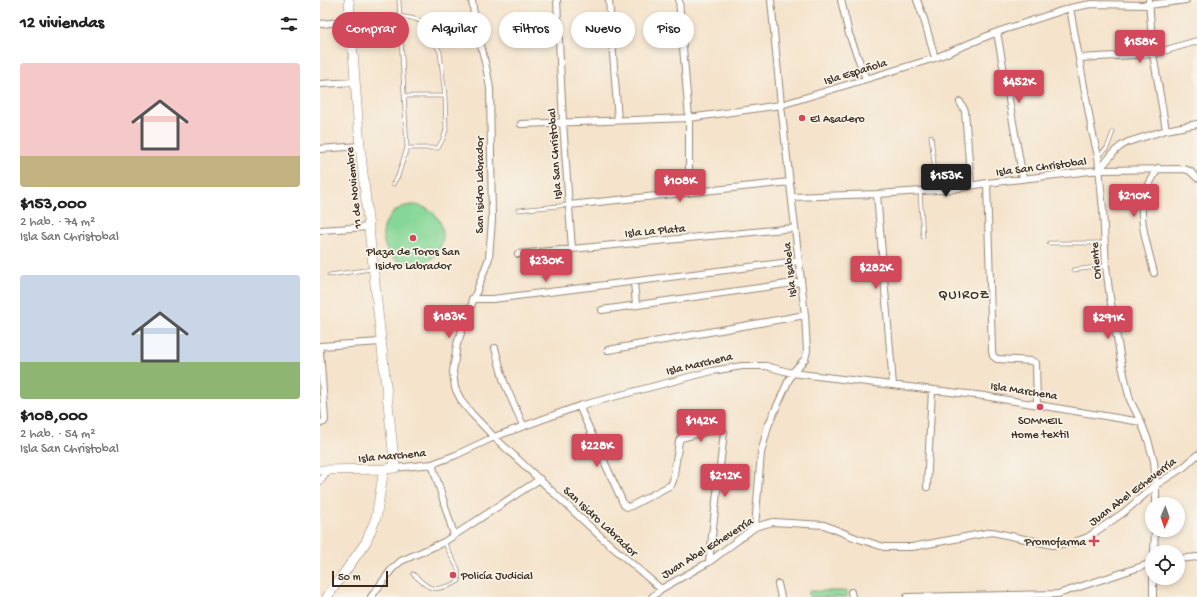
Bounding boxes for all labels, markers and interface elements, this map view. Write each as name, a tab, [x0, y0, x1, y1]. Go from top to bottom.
chip: Comprar	[332, 12, 409, 48]
chip: Alquilar	[417, 12, 491, 48]
chip: Filtros	[499, 12, 563, 48]
chip: Nuevo	[571, 12, 635, 48]
chip: Piso	[643, 12, 694, 48]
icon: filters	[278, 13, 300, 35]
text: 12 viviendas	[20, 14, 104, 34]
pin: $158K	[1112, 30, 1168, 64]
text: $158K	[1124, 35, 1156, 50]
street label: Isla Española	[822, 57, 889, 89]
pin: $452K	[991, 70, 1047, 104]
text: $452K	[1003, 75, 1035, 90]
icon: home	[124, 89, 196, 161]
street label: Isla San Christobal	[546, 108, 566, 200]
marker: El Asadero	[797, 113, 807, 123]
place label: El Asadero	[810, 113, 865, 127]
street label: San Isidro Labrador	[474, 135, 488, 233]
street label: 11 de Noviembre	[344, 145, 366, 230]
street label: Isla San Christobal	[995, 155, 1088, 180]
pin: $153K	[918, 164, 974, 198]
pin: $108K	[652, 169, 708, 203]
text: $153K	[930, 169, 962, 184]
text: $108K	[664, 174, 696, 189]
pin: $210K	[1106, 184, 1162, 218]
text: $210K	[1118, 189, 1150, 204]
text: $153,000	[20, 195, 87, 215]
text: 2 hab. · 74 m²	[20, 215, 95, 230]
street label: Isla La Plata	[624, 222, 686, 242]
text: Isla San Christobal	[20, 230, 119, 245]
marker: Plaza de Toros San Isidro Labrador	[408, 233, 418, 243]
street label: Isla Isabela	[781, 241, 801, 298]
street label: Oriente	[1088, 241, 1106, 280]
place label: Plaza de Toros San Isidro Labrador	[365, 246, 460, 274]
pin: $230K	[518, 249, 574, 283]
text: $230K	[529, 254, 563, 269]
pin: $282K	[848, 256, 904, 290]
text: $282K	[860, 261, 892, 276]
district label: QUIROZ	[938, 287, 990, 304]
icon: home	[124, 301, 196, 373]
pin: $183K	[421, 305, 477, 339]
pin: $291K	[1080, 306, 1136, 340]
text: $183K	[433, 310, 465, 325]
text: $291K	[1092, 311, 1124, 326]
street label: Isla Marchena	[665, 350, 734, 379]
street label: Isla Marchena	[989, 380, 1059, 404]
marker: SOMMEIL Home textil	[1035, 402, 1045, 412]
text: $108,000	[20, 407, 88, 427]
pin: $142K	[673, 409, 729, 443]
text: $142K	[686, 414, 716, 429]
place label: SOMMEIL Home textil	[1011, 415, 1069, 443]
text: 2 hab. · 54 m²	[20, 427, 95, 442]
pin: $228K	[569, 434, 625, 468]
text: $228K	[581, 439, 613, 454]
text: Isla San Christobal	[20, 442, 119, 457]
street label: Isla Marchena	[358, 447, 427, 467]
street label: Juan Abel Echeverría	[1087, 455, 1180, 530]
pin: $212K	[697, 464, 753, 498]
text: $212K	[710, 469, 741, 484]
street label: San Isidro Labrador	[559, 484, 641, 562]
north arrow	[1145, 497, 1185, 537]
map controls	[1145, 497, 1185, 585]
street label: Juan Abel Echeverría	[660, 515, 757, 583]
place label: Promofarma	[1023, 536, 1086, 550]
marker: Promofarma	[1089, 536, 1099, 546]
button: locate	[1145, 545, 1185, 585]
scale bar	[332, 569, 388, 588]
marker: Policía Judicial	[448, 570, 458, 580]
place label: Policía Judicial	[460, 570, 533, 584]
text: 50 m	[338, 572, 360, 584]

